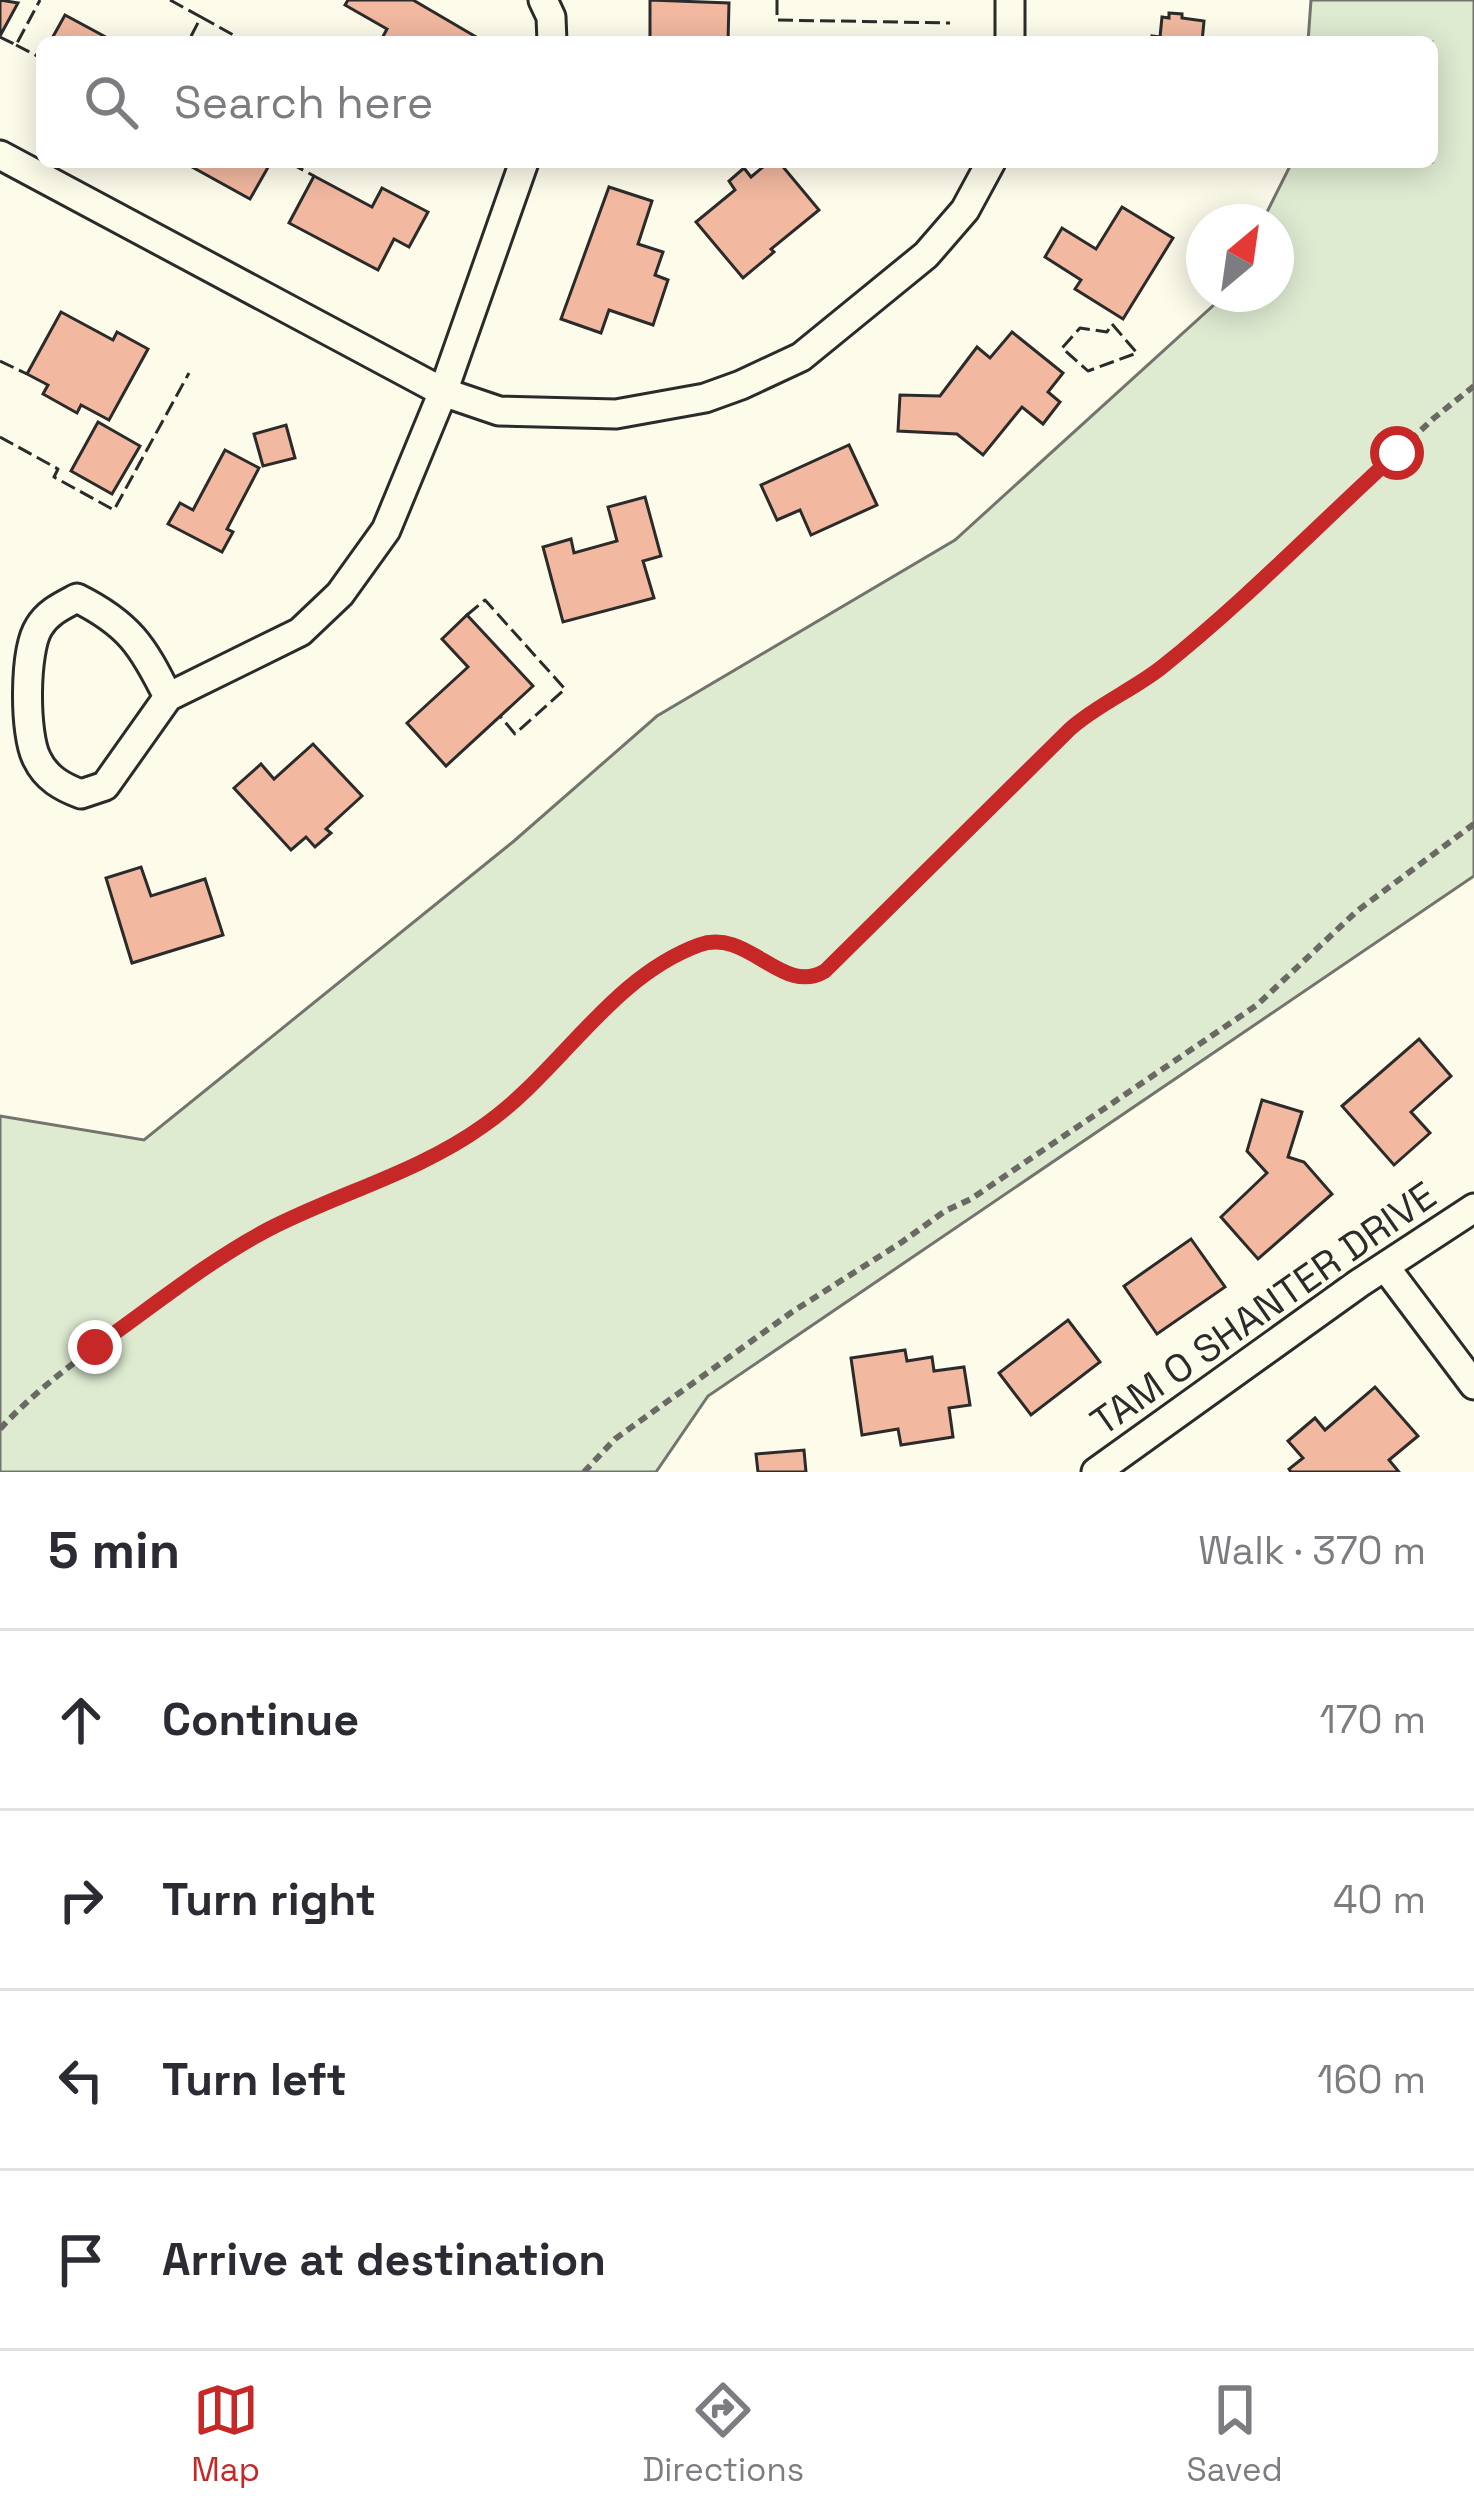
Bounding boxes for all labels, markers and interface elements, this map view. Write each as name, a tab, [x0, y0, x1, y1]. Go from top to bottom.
search box	[36, 36, 1438, 168]
icon: search	[78, 69, 144, 135]
text: Search here	[174, 74, 433, 131]
north arrow	[1186, 204, 1294, 312]
route start	[1370, 426, 1424, 480]
street label: TAM O SHANTER DRIVE	[1081, 1171, 1445, 1446]
route end	[68, 1320, 122, 1374]
text: 5 min	[48, 1518, 180, 1583]
text: Walk · 370 m	[1198, 1526, 1426, 1575]
icon: ahead	[48, 1687, 114, 1753]
text: Continue	[162, 1691, 359, 1748]
text: 170 m	[1319, 1695, 1426, 1744]
icon: right	[48, 1867, 114, 1933]
text: Turn right	[162, 1871, 376, 1928]
text: 40 m	[1333, 1875, 1426, 1924]
icon: left	[48, 2047, 114, 2113]
text: Turn left	[162, 2051, 347, 2108]
text: 160 m	[1317, 2055, 1426, 2104]
icon: arrive	[48, 2227, 114, 2293]
text: Arrive at destination	[162, 2231, 606, 2288]
tab: Map	[191, 2377, 260, 2491]
tab: Directions	[642, 2377, 804, 2491]
tab: Saved	[1187, 2377, 1283, 2491]

